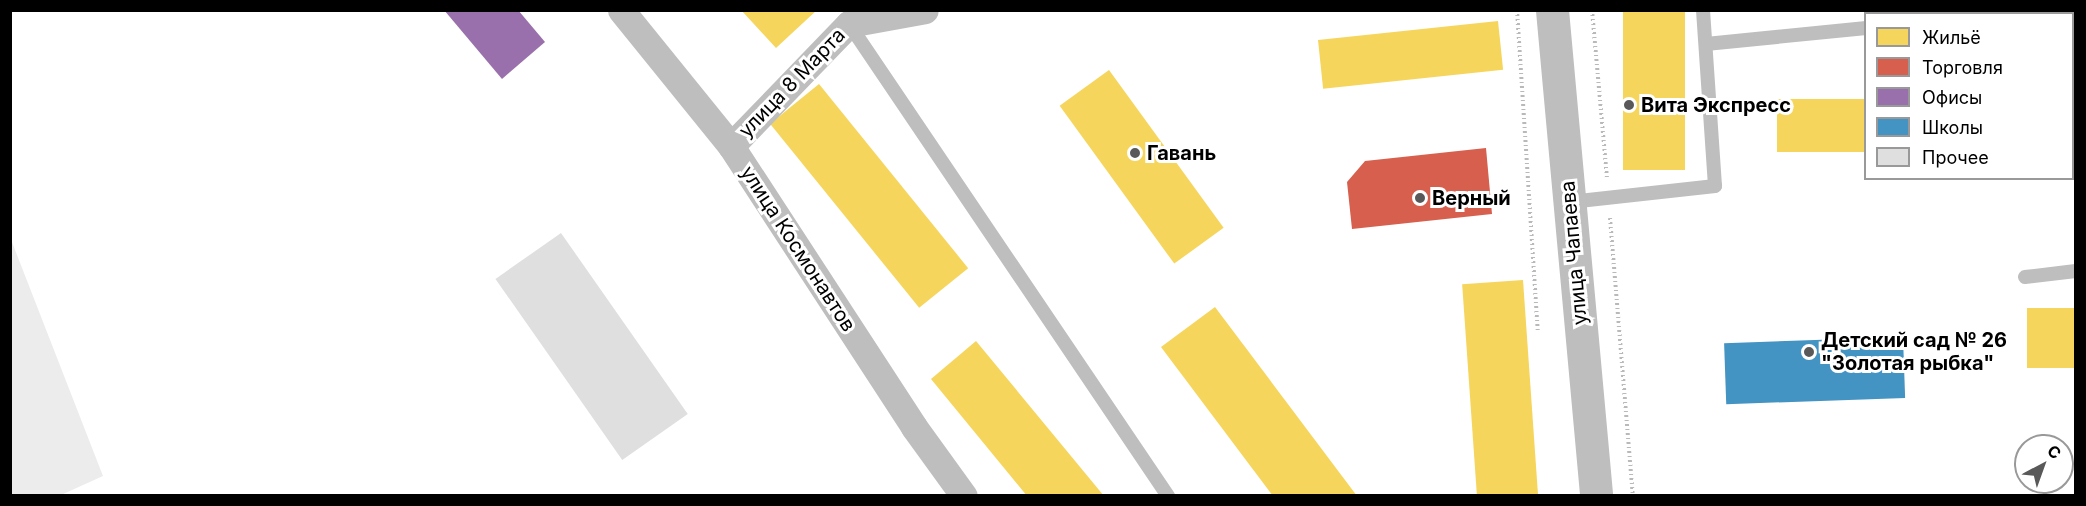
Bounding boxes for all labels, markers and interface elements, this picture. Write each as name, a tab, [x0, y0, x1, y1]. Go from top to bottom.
legend	[1864, 12, 2074, 180]
street label: улица 8 Марта	[734, 23, 850, 143]
text: Жильё	[1922, 27, 1981, 48]
text: Торговля	[1922, 57, 2003, 78]
text: Офисы	[1922, 87, 1982, 108]
place label: Вита Экспресс	[1641, 93, 1791, 117]
marker: Вита Экспресс	[1622, 98, 1636, 112]
text: Школы	[1922, 117, 1983, 138]
place label: Гавань	[1147, 141, 1216, 165]
marker: Гавань	[1128, 146, 1142, 160]
text: Прочее	[1922, 147, 1989, 168]
street label: улица Космонавтов	[736, 162, 860, 336]
street label: улица Чапаева	[1556, 180, 1592, 326]
place label: Верный	[1432, 186, 1511, 210]
marker: Верный	[1413, 191, 1427, 205]
place label: Детский сад № 26 "Золотая рыбка"	[1821, 328, 2007, 375]
marker: Детский сад № 26 "Золотая рыбка"	[1802, 345, 1816, 359]
north arrow	[2014, 434, 2074, 494]
text: С	[2043, 440, 2066, 463]

